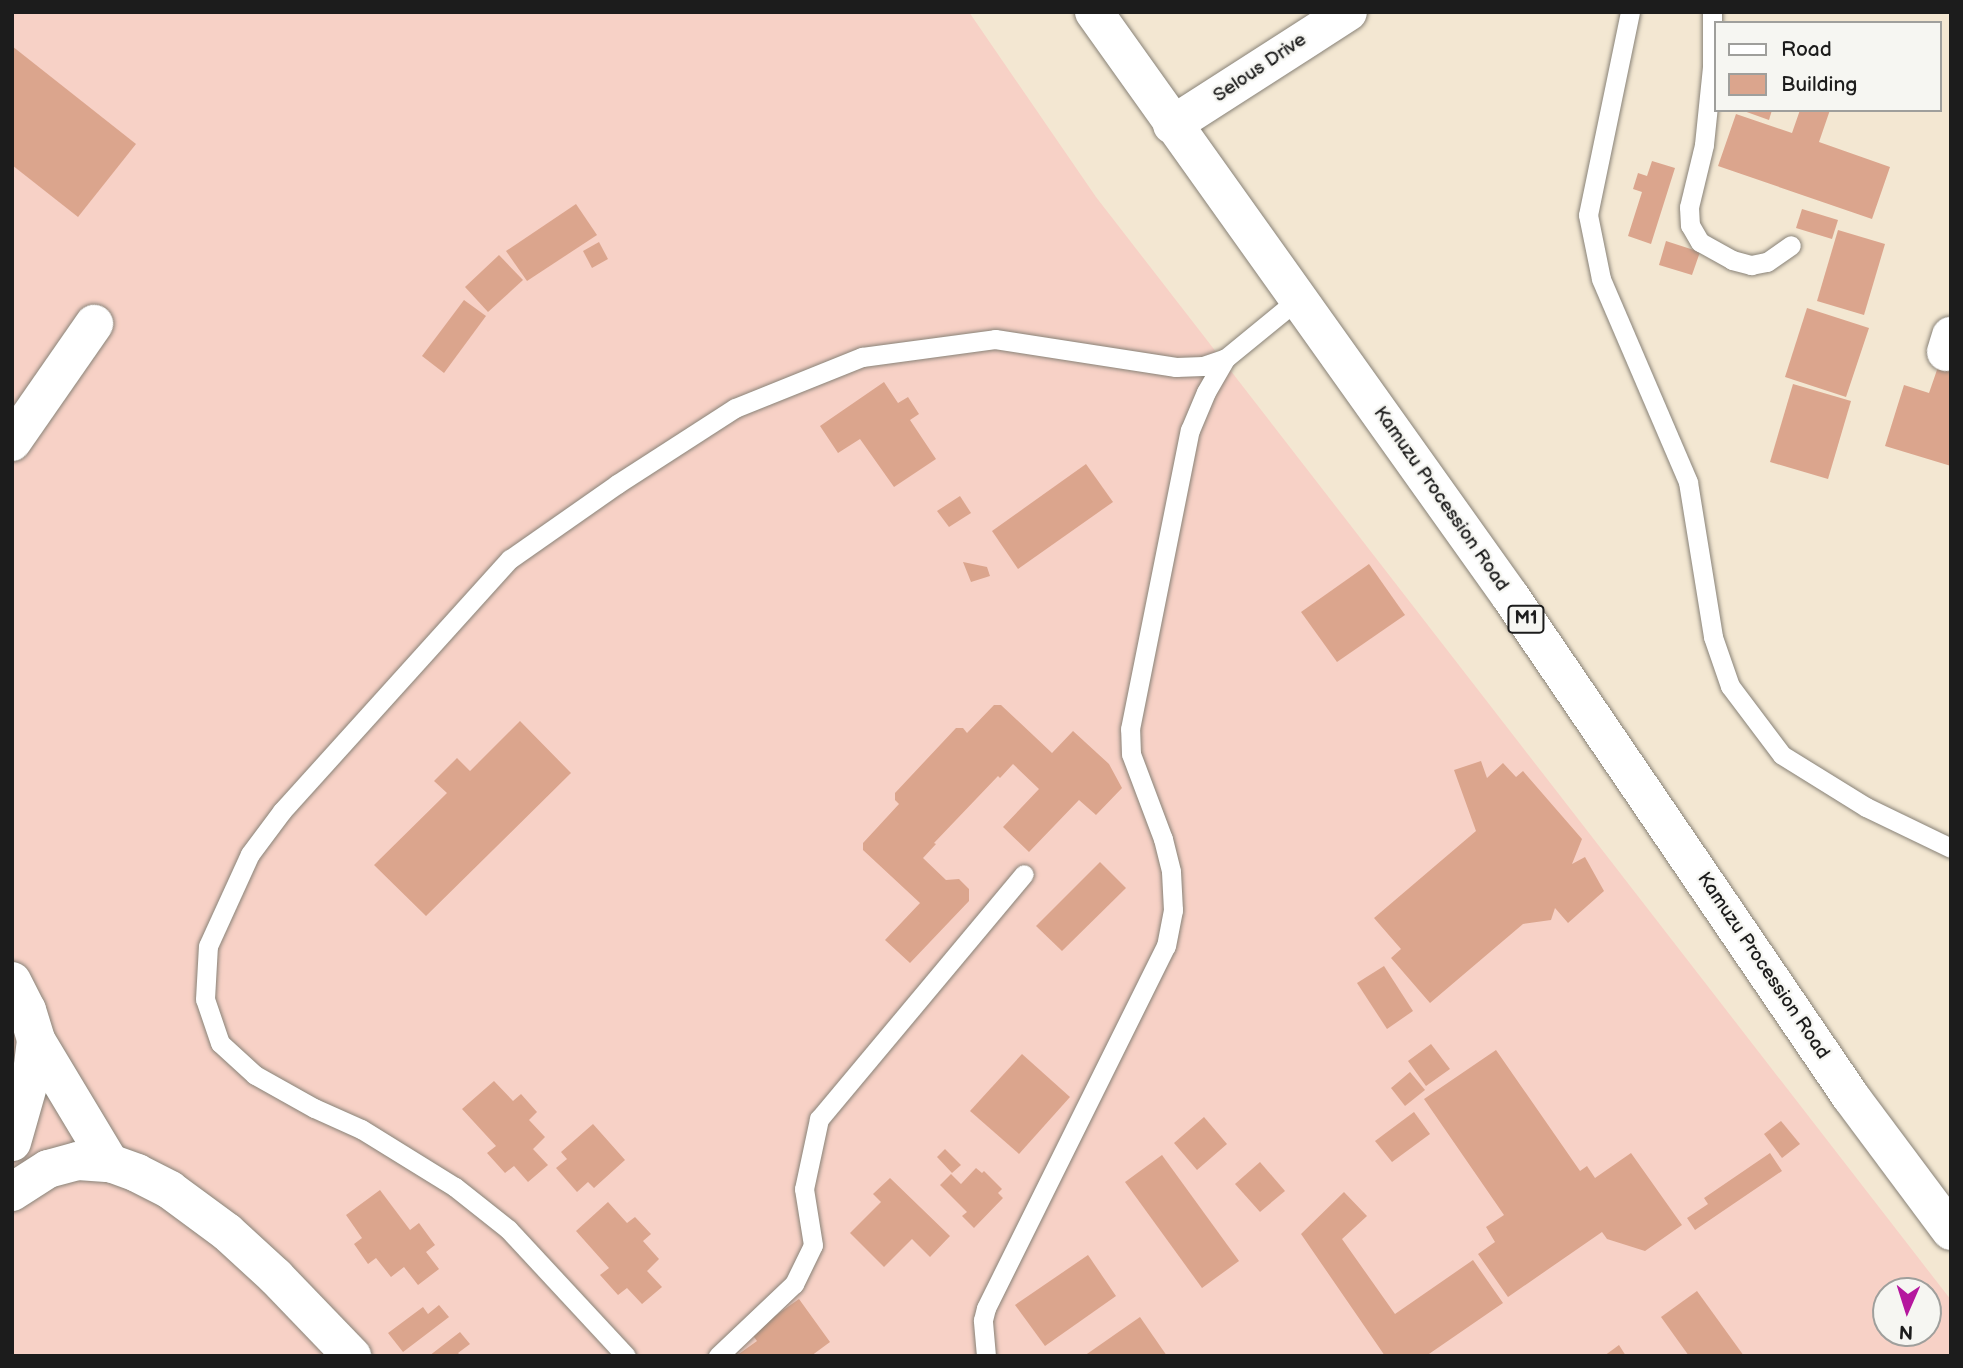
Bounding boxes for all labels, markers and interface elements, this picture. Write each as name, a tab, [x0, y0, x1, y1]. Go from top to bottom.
legend	[1714, 21, 1942, 112]
street label: Selous Drive	[1209, 29, 1311, 107]
text: Road	[1781, 37, 1832, 62]
text: Building	[1781, 72, 1857, 97]
street label: Kamuzu Procession Road	[1369, 402, 1513, 596]
road number: M1	[1507, 604, 1545, 634]
street label: Kamuzu Procession Road	[1692, 868, 1834, 1064]
north arrow	[1872, 1277, 1942, 1347]
text: N	[1898, 1320, 1914, 1343]

